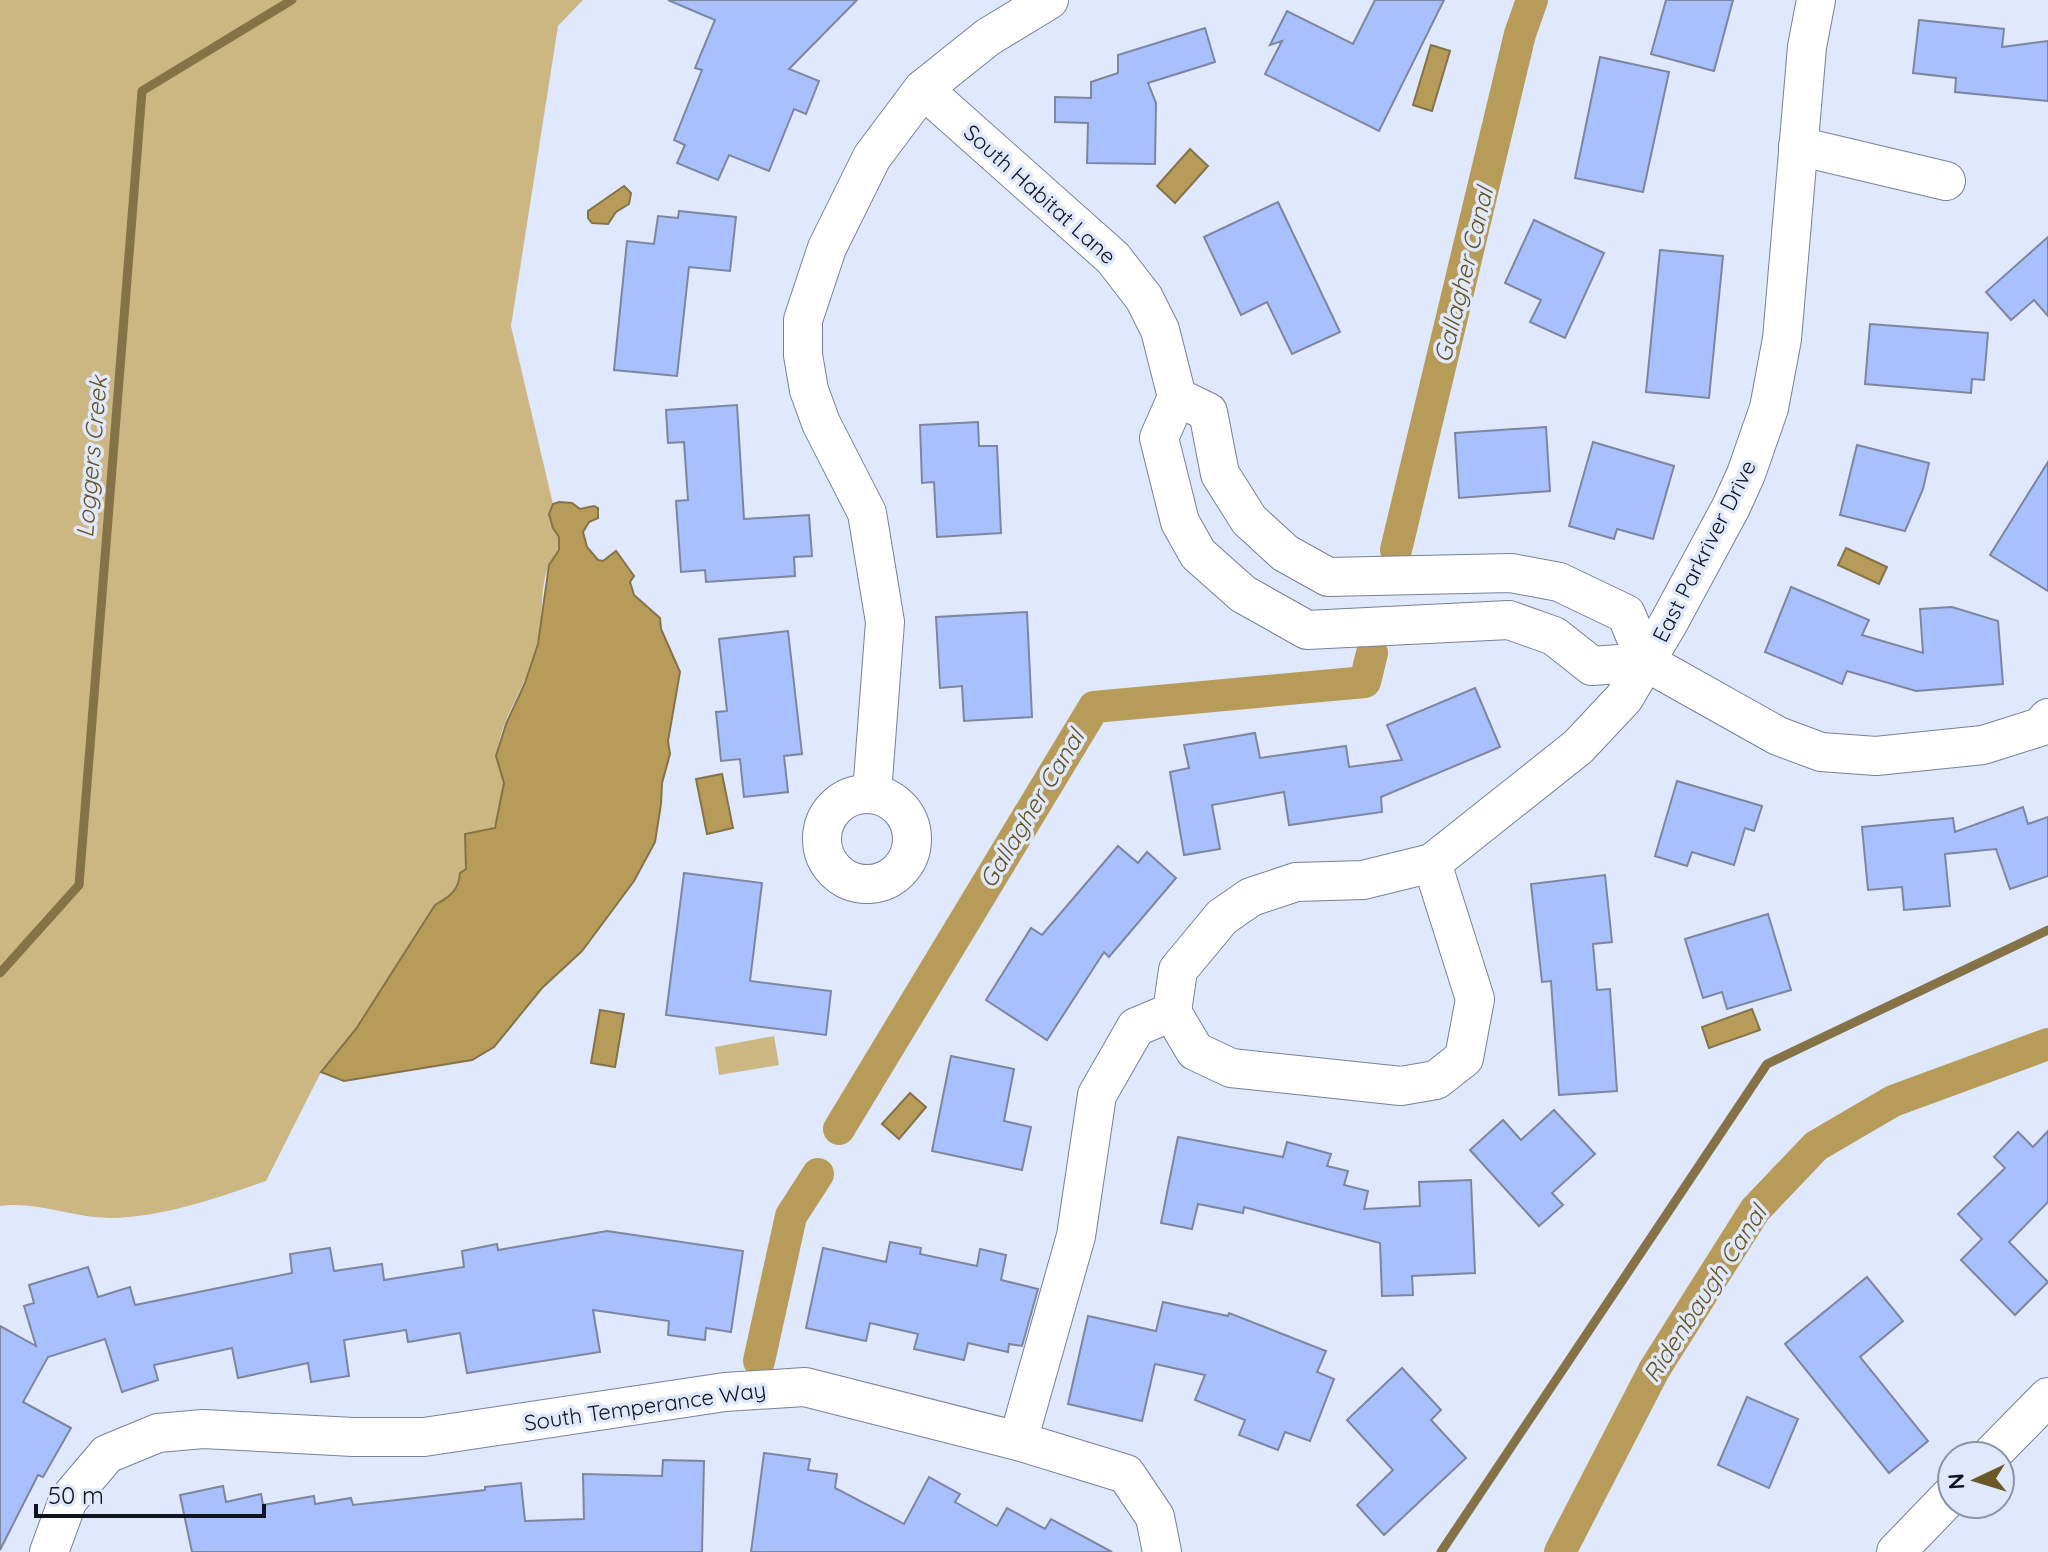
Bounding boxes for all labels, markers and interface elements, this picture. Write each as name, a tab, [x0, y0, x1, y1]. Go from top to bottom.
street label: South Habitat Lane	[958, 118, 1122, 270]
water label: Gallagher Canal	[1427, 182, 1500, 365]
water label: Loggers Creek	[69, 373, 113, 539]
street label: East Parkriver Drive	[1646, 455, 1762, 647]
water label: Gallagher Canal	[972, 722, 1091, 893]
water label: Ridenbaugh Canal	[1636, 1197, 1774, 1387]
street label: South Temperance Way	[522, 1375, 768, 1437]
north arrow	[1936, 1440, 2016, 1520]
scale bar	[36, 1468, 264, 1518]
text: N	[1942, 1472, 1971, 1490]
text: 50 m	[48, 1480, 104, 1510]

